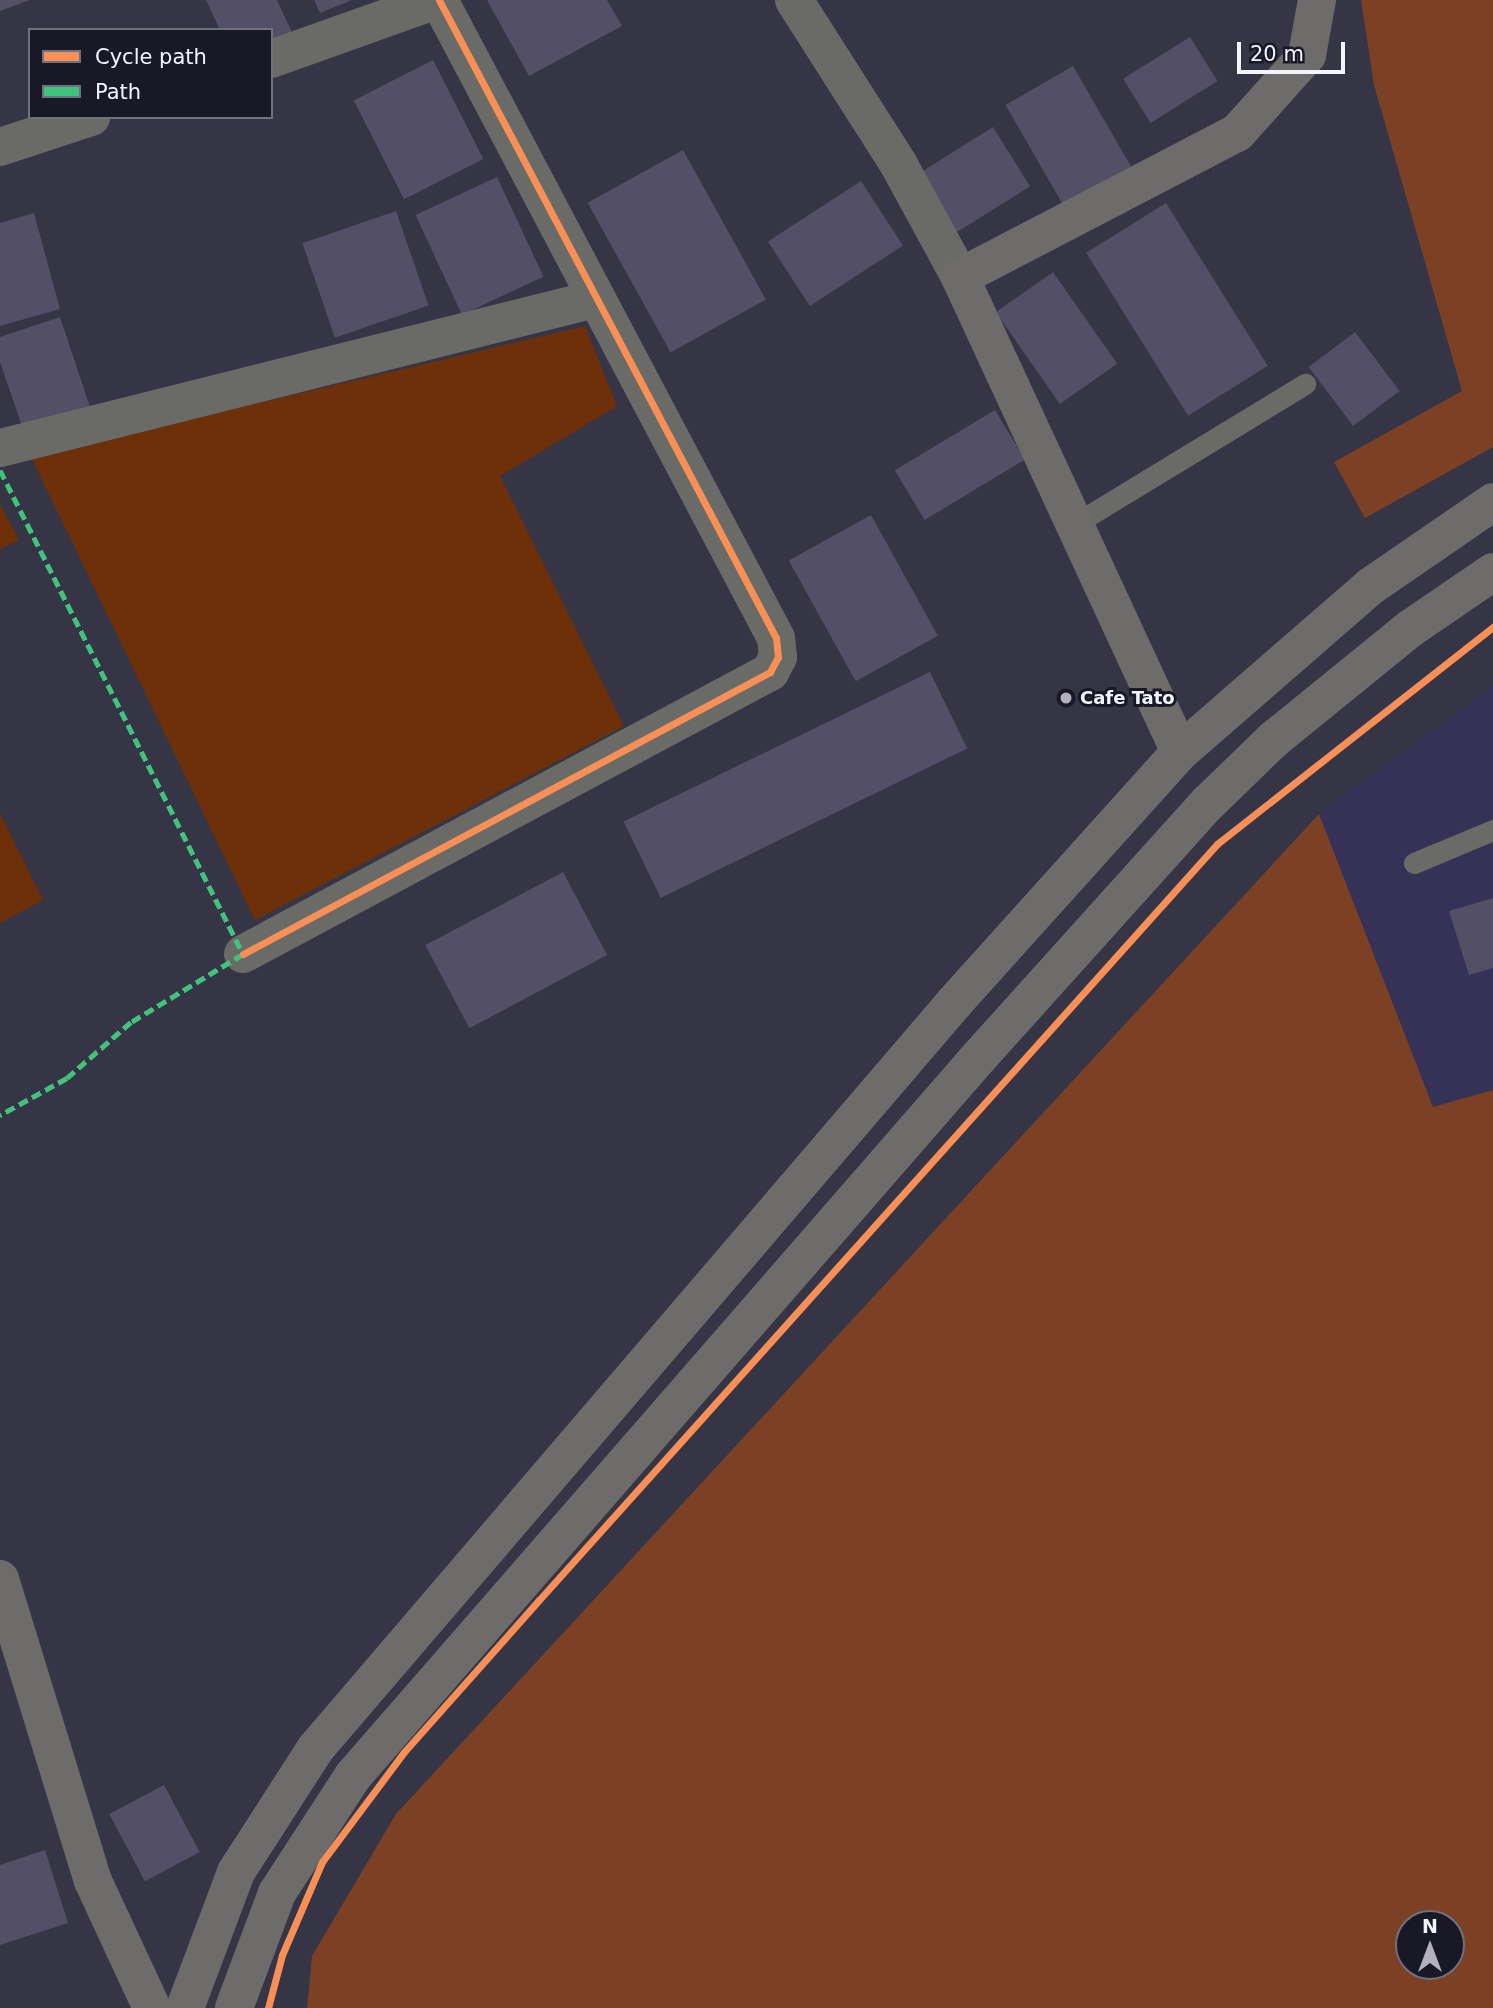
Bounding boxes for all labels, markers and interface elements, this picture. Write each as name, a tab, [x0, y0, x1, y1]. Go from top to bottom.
legend	[28, 28, 273, 119]
scale bar	[1241, 28, 1350, 72]
text: 20 m	[1250, 42, 1304, 66]
text: Cycle path	[95, 45, 207, 69]
text: Path	[95, 80, 141, 104]
place label: Cafe Tato	[1080, 687, 1175, 709]
marker: Cafe Tato	[1058, 690, 1074, 706]
north arrow	[1395, 1910, 1465, 1980]
text: N	[1422, 1915, 1438, 1937]

